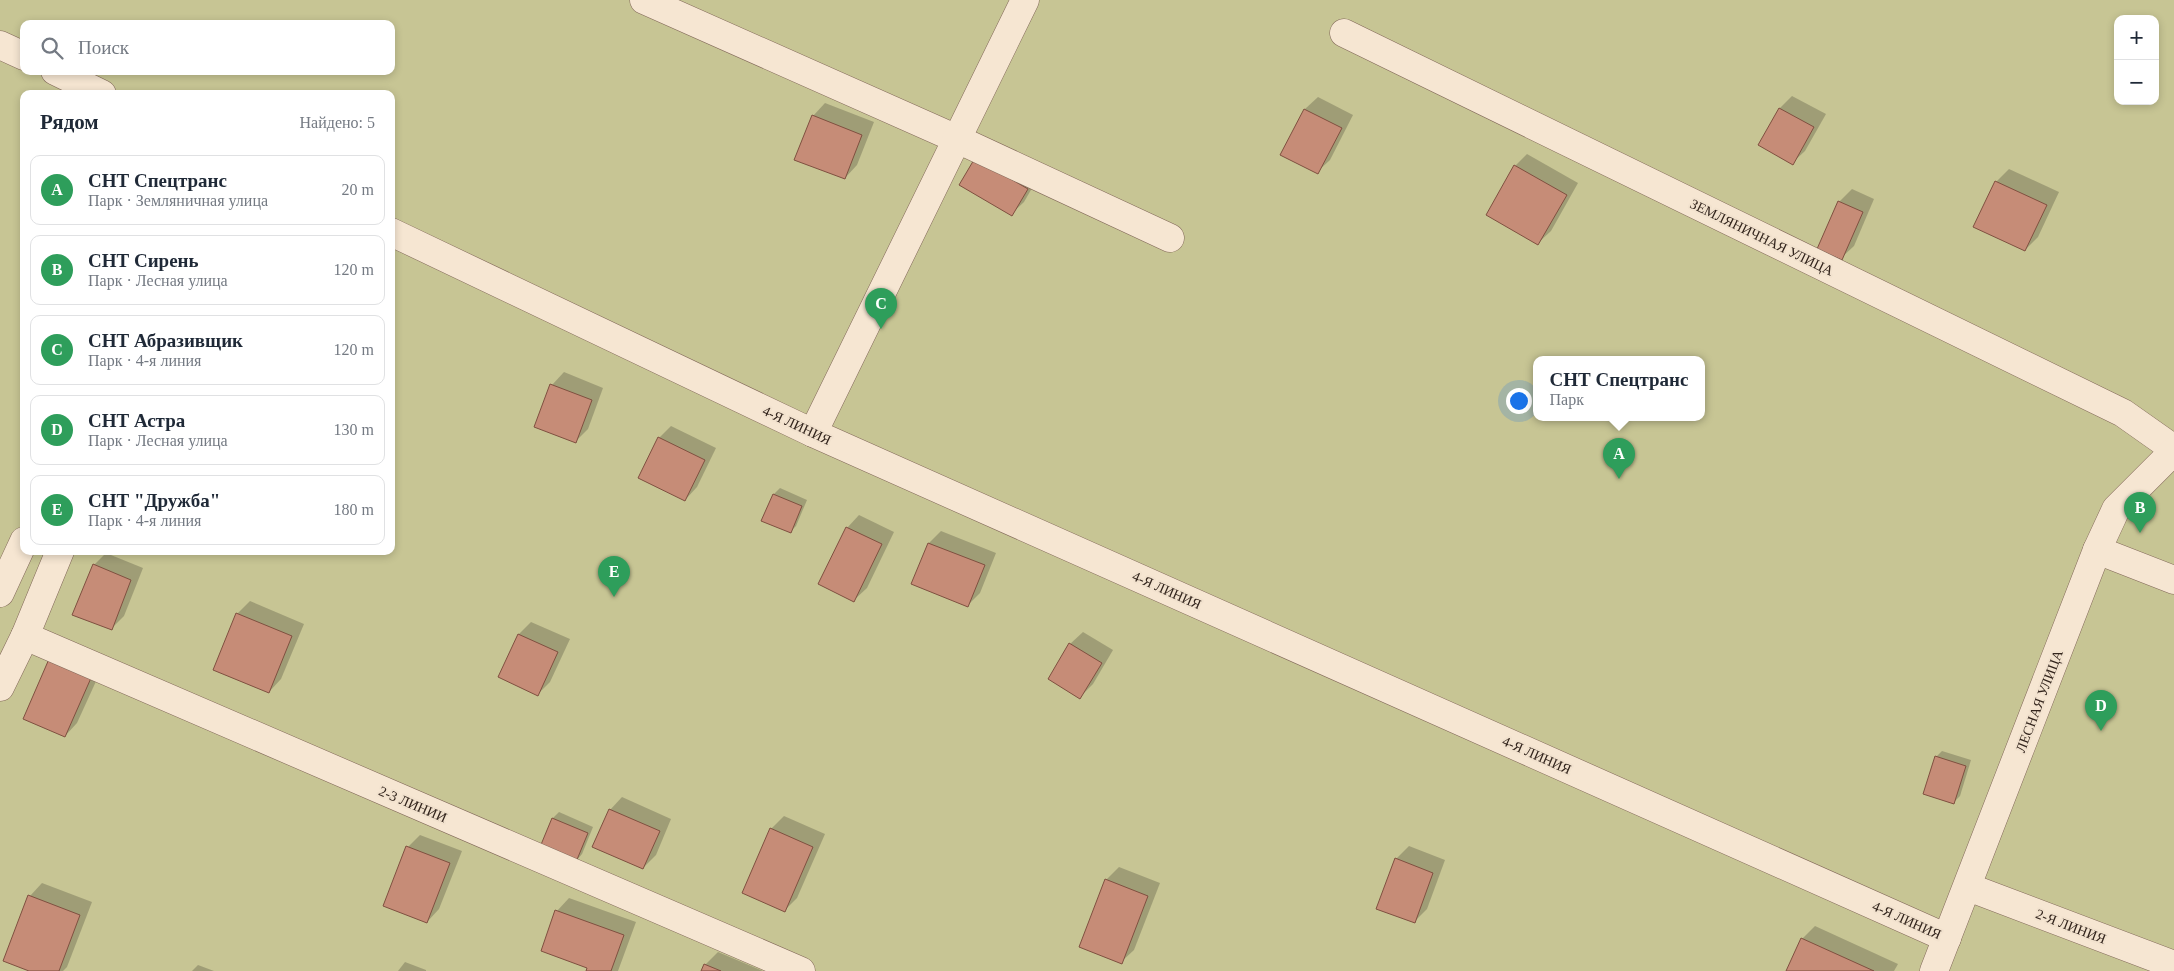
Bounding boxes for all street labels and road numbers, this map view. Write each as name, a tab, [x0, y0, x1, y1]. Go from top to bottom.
street label: ЗЕМЛЯНИЧНАЯ УЛИЦА	[1688, 196, 1837, 279]
street label: 4-Я ЛИНИЯ	[760, 403, 833, 448]
street label: 4-Я ЛИНИЯ	[1130, 569, 1203, 612]
street label: ЛЕСНАЯ УЛИЦА	[2013, 647, 2066, 755]
street label: 4-Я ЛИНИЯ	[1500, 734, 1573, 777]
street label: 2-3 ЛИНИИ	[377, 783, 449, 825]
street label: 4-Я ЛИНИЯ	[1870, 899, 1943, 942]
street label: 2-Я ЛИНИЯ	[2034, 906, 2108, 947]

